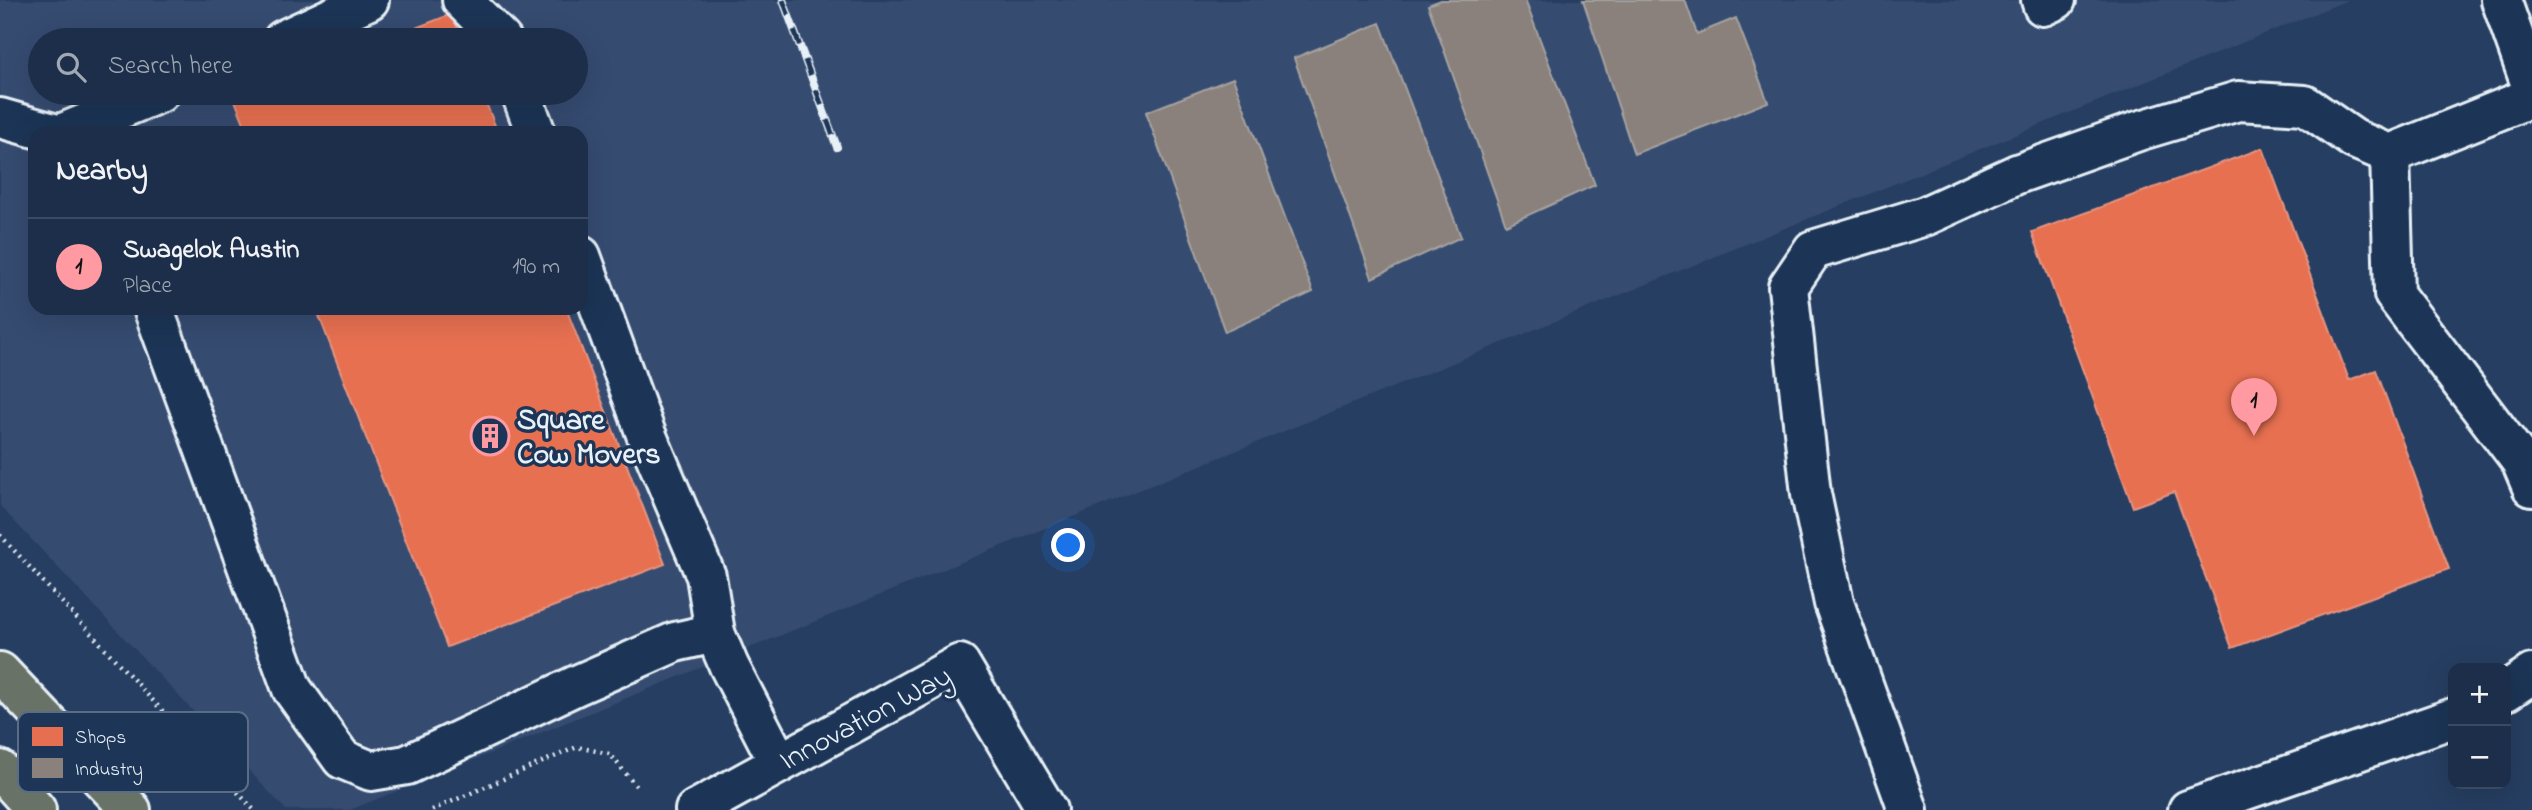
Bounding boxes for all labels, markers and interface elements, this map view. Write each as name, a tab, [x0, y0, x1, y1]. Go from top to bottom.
search box	[28, 28, 588, 105]
icon: search	[52, 48, 90, 86]
text: Search here	[108, 48, 233, 86]
text: Nearby	[56, 150, 148, 194]
text: Swagelok Austin	[123, 232, 299, 270]
text: 1	[75, 251, 83, 284]
text: 190 m	[512, 251, 560, 284]
text: Place	[123, 270, 172, 303]
pin: 1	[2231, 378, 2277, 436]
place label: Square Cow Movers	[517, 400, 661, 478]
building icon: Square Cow Movers	[469, 415, 511, 457]
your location	[1051, 528, 1085, 562]
street label: Innovation Way	[772, 656, 960, 784]
map controls	[2448, 663, 2511, 789]
button: +	[2448, 663, 2511, 726]
legend	[18, 712, 248, 792]
text: Shops	[75, 725, 126, 752]
button: −	[2448, 726, 2511, 789]
text: Industry	[75, 757, 143, 785]

